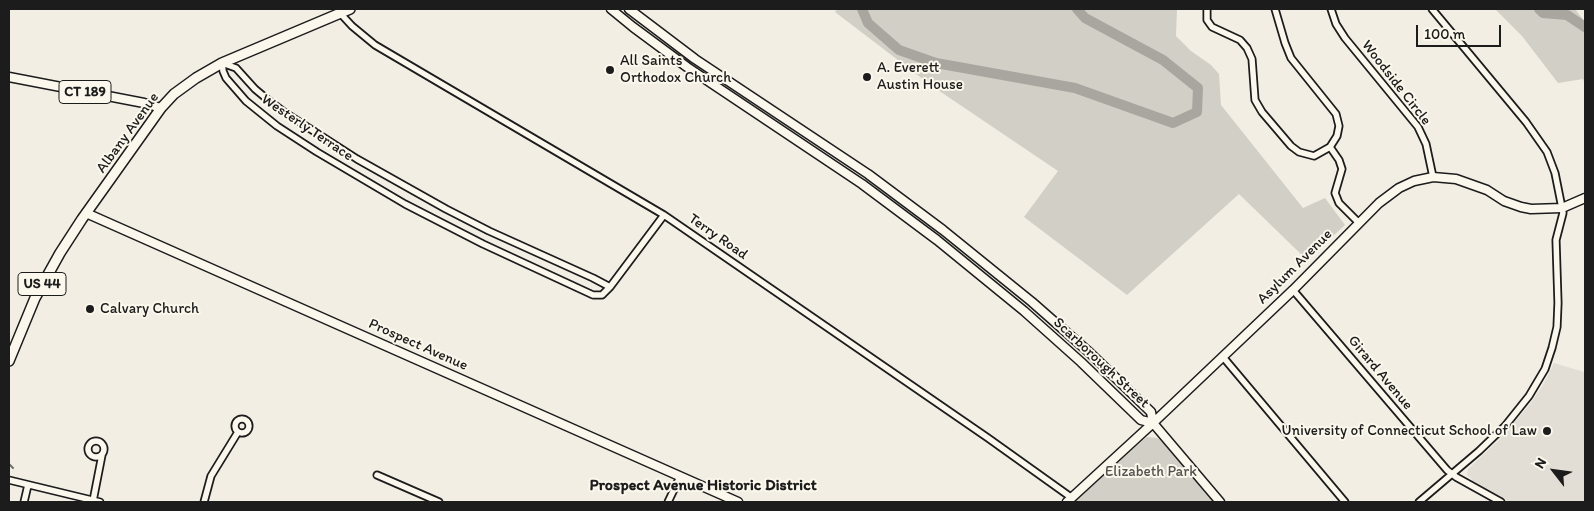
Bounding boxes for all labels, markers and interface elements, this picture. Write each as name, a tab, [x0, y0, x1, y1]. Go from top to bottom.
scale bar	[1419, 15, 1504, 47]
text: 100 m	[1424, 25, 1465, 43]
street label: Woodside Circle	[1357, 37, 1435, 129]
place label: All Saints Orthodox Church	[620, 52, 731, 87]
place label: A. Everett Austin House	[877, 59, 963, 94]
marker: All Saints Orthodox Church	[604, 64, 616, 76]
marker: A. Everett Austin House	[861, 71, 873, 83]
road number: CT 189	[59, 80, 111, 104]
street label: Albany Avenue	[93, 89, 163, 177]
street label: Westerly Terrace	[258, 91, 356, 165]
street label: Terry Road	[685, 210, 751, 264]
street label: Asylum Avenue	[1254, 226, 1336, 308]
road number: US 44	[18, 272, 66, 296]
place label: Calvary Church	[100, 300, 199, 318]
marker: Calvary Church	[84, 303, 96, 315]
street label: Scarborough Street	[1049, 314, 1153, 412]
street label: Prospect Avenue	[366, 315, 470, 375]
street label: Girard Avenue	[1344, 332, 1416, 414]
place label: University of Connecticut School of Law	[1282, 422, 1537, 440]
marker: University of Connecticut School of Law	[1541, 425, 1553, 437]
north arrow	[1529, 446, 1579, 496]
text: N	[1531, 455, 1550, 472]
park label: Elizabeth Park	[1105, 463, 1197, 481]
district label: Prospect Avenue Historic District	[589, 476, 817, 496]

